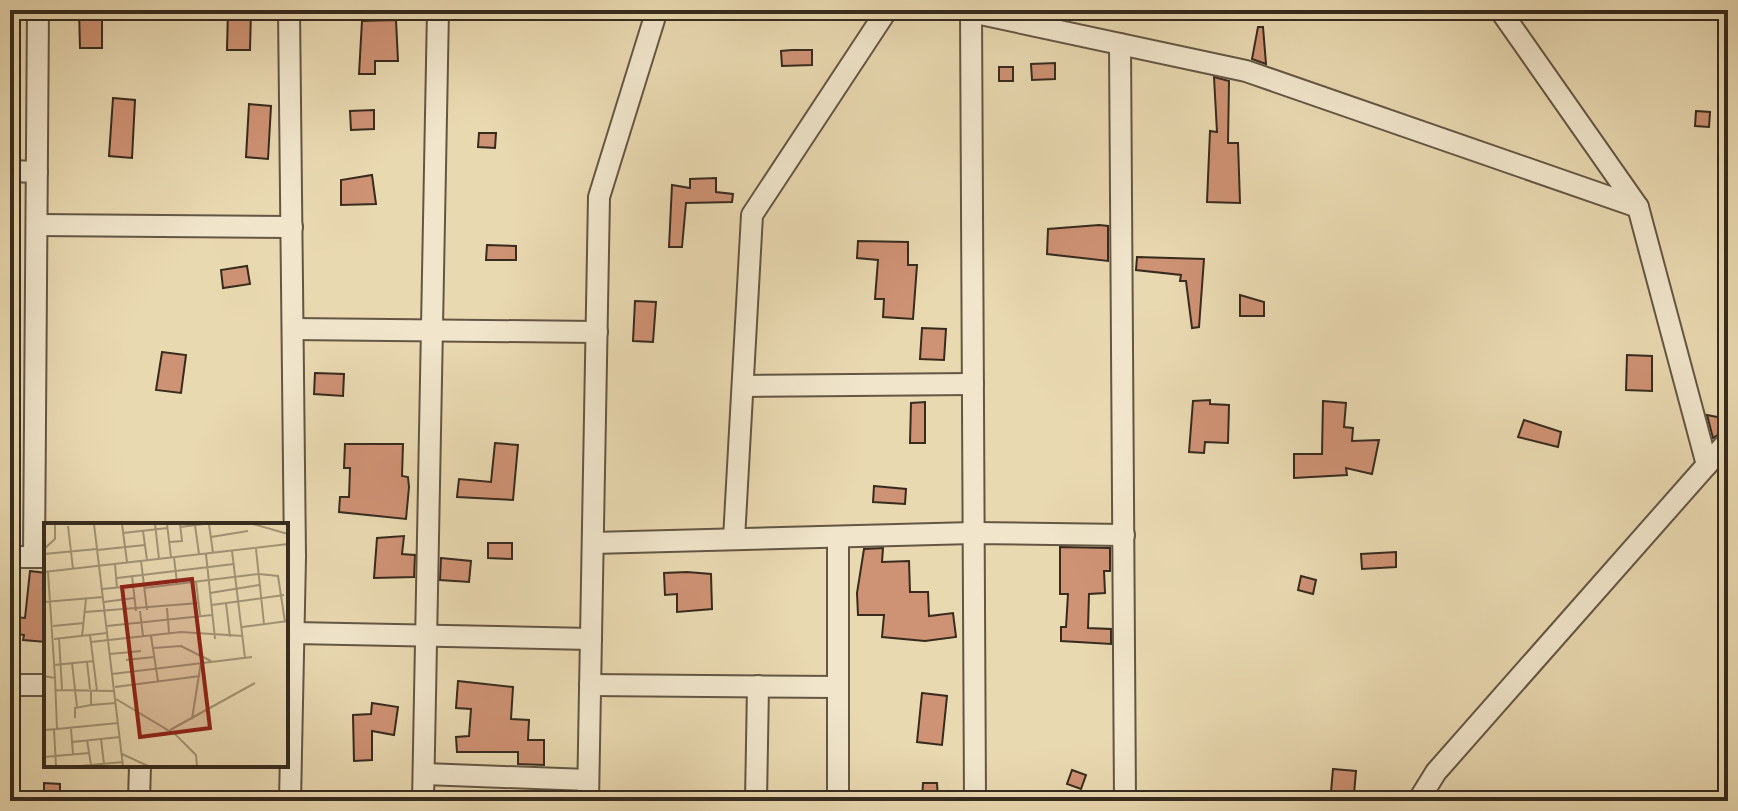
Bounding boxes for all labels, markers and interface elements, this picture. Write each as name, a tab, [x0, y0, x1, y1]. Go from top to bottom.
inset map	[44, 523, 288, 767]

